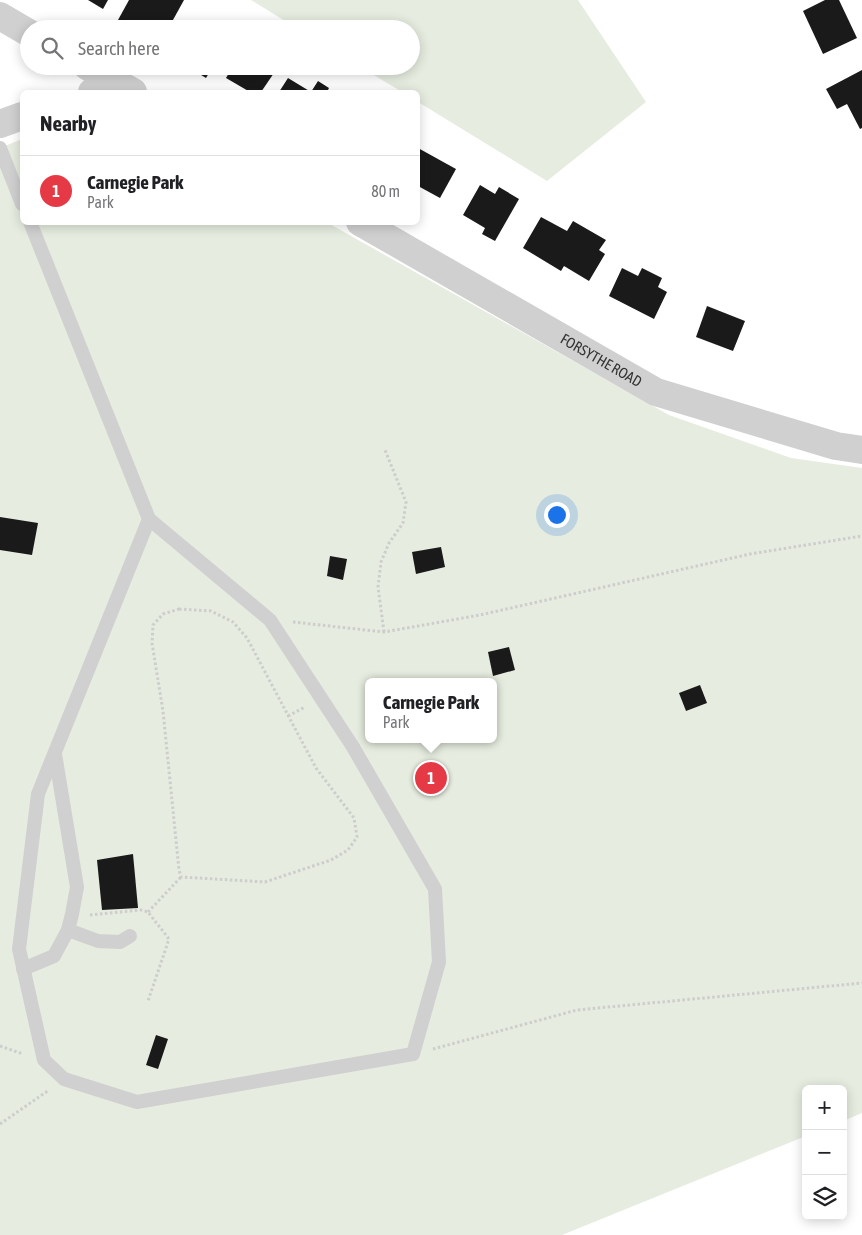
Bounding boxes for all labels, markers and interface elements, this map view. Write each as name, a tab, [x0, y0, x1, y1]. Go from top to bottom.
search box	[20, 20, 420, 75]
icon: search	[38, 34, 66, 62]
text: Search here	[78, 37, 160, 59]
text: Nearby	[40, 111, 96, 135]
text: Carnegie Park	[87, 171, 183, 193]
text: 1	[52, 182, 60, 200]
text: 80 m	[371, 182, 400, 200]
text: Park	[87, 193, 114, 211]
street label: FORSYTHE ROAD	[558, 330, 645, 390]
your location	[544, 502, 570, 528]
popup	[365, 678, 497, 743]
text: Carnegie Park	[383, 691, 479, 713]
text: Park	[383, 713, 410, 731]
pin: 1	[415, 759, 447, 797]
map controls	[802, 1085, 847, 1220]
button: +	[802, 1085, 847, 1130]
button: −	[802, 1130, 847, 1175]
button: layers	[802, 1175, 847, 1220]

